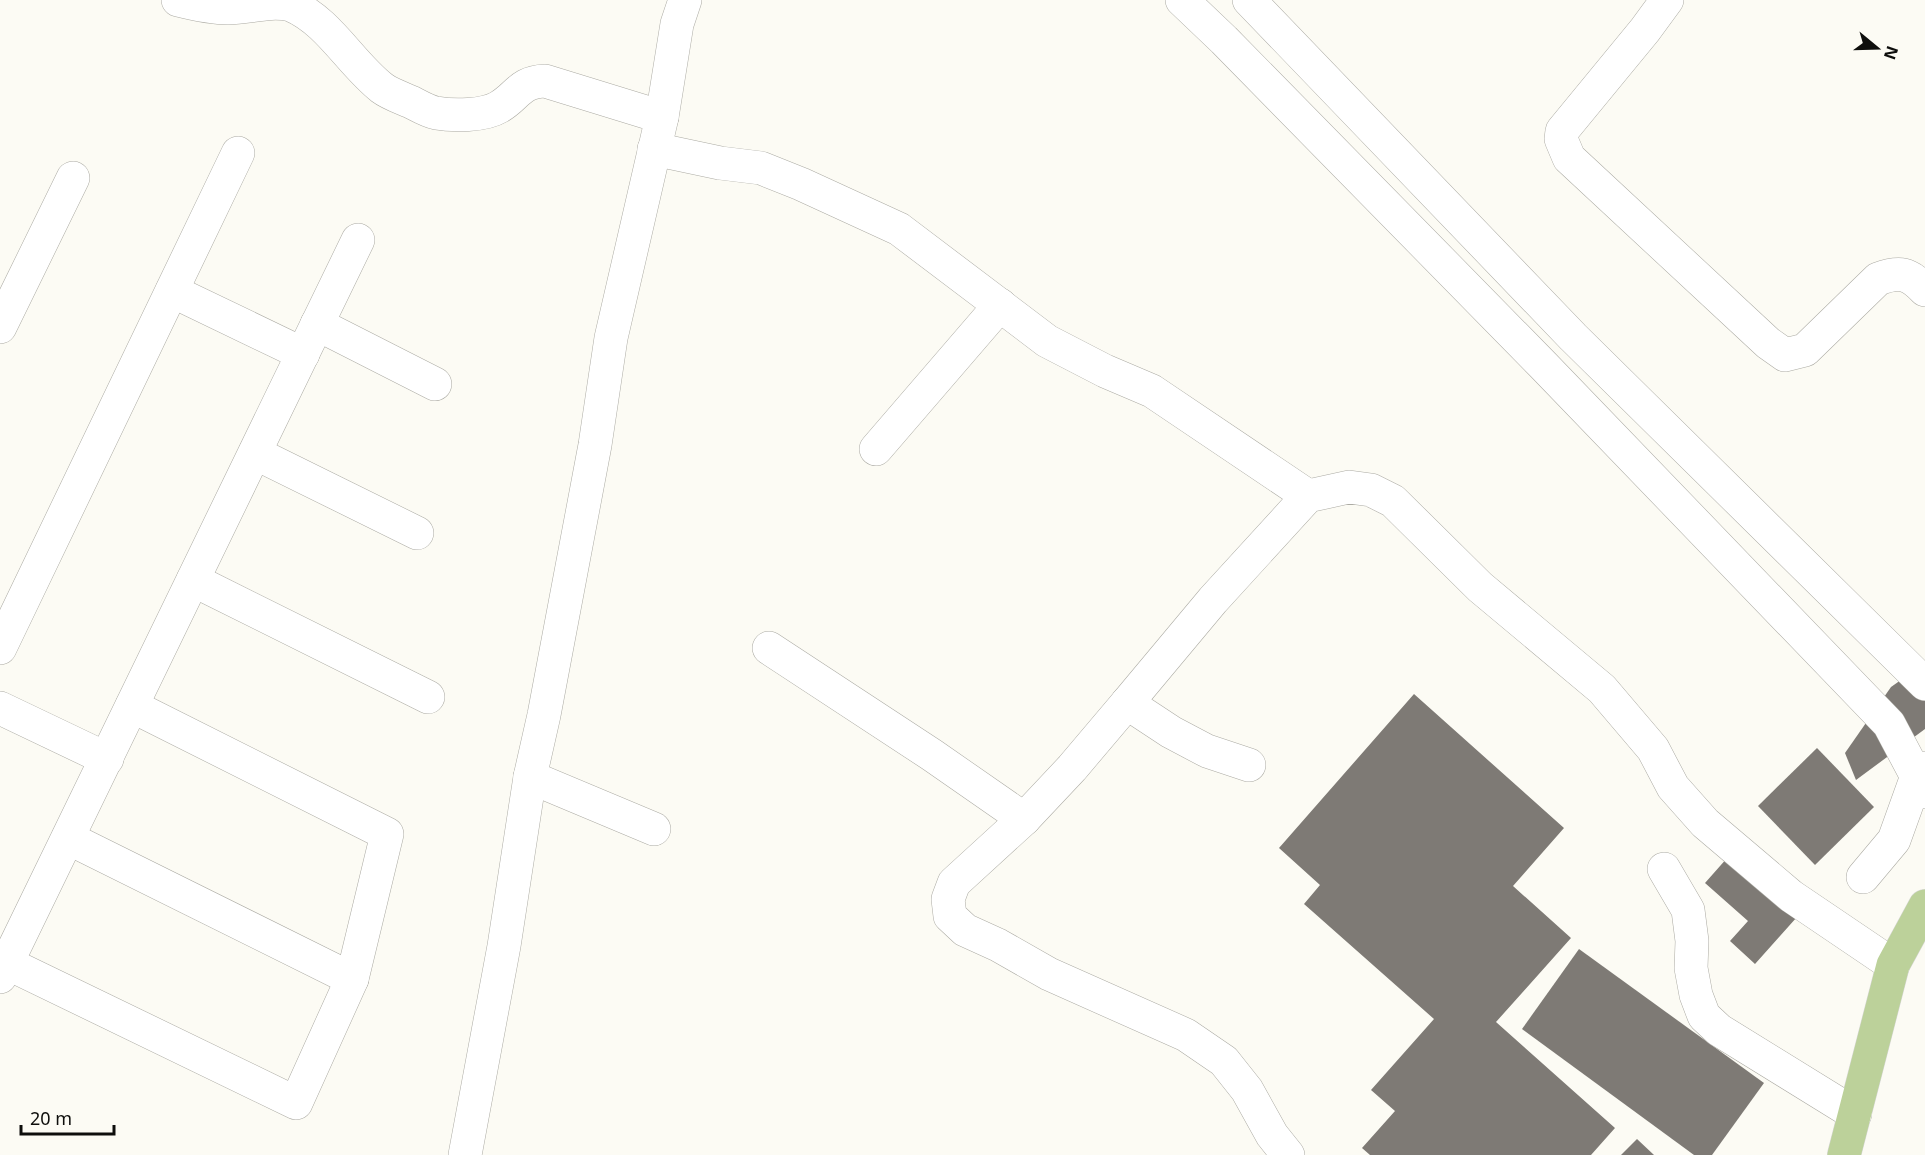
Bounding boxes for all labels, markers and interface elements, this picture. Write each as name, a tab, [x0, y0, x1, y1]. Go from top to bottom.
north arrow	[1847, 18, 1907, 78]
text: N	[1879, 43, 1904, 63]
scale bar	[21, 1098, 114, 1136]
text: 20 m	[30, 1106, 72, 1130]

